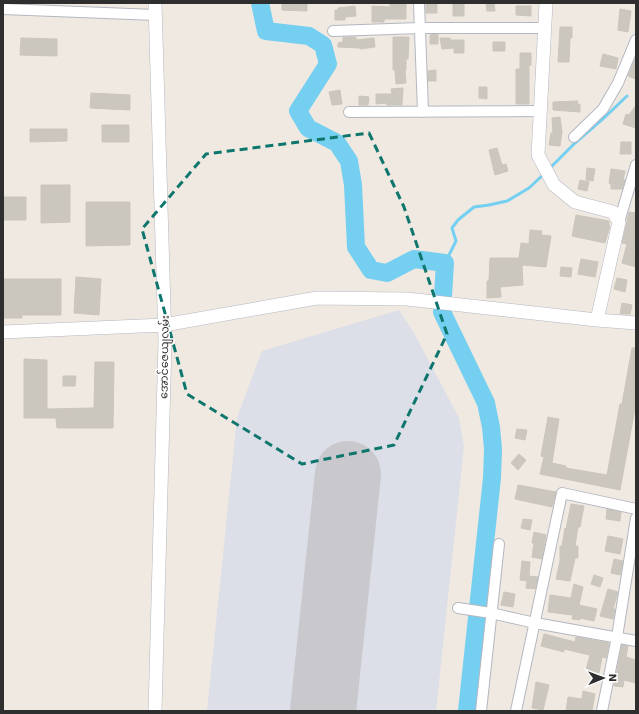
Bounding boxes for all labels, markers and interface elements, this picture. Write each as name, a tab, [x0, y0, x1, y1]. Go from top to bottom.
street label: အောင်ဇေယျလမ်း	[156, 315, 174, 399]
north arrow	[583, 658, 623, 698]
text: N	[606, 674, 619, 682]

